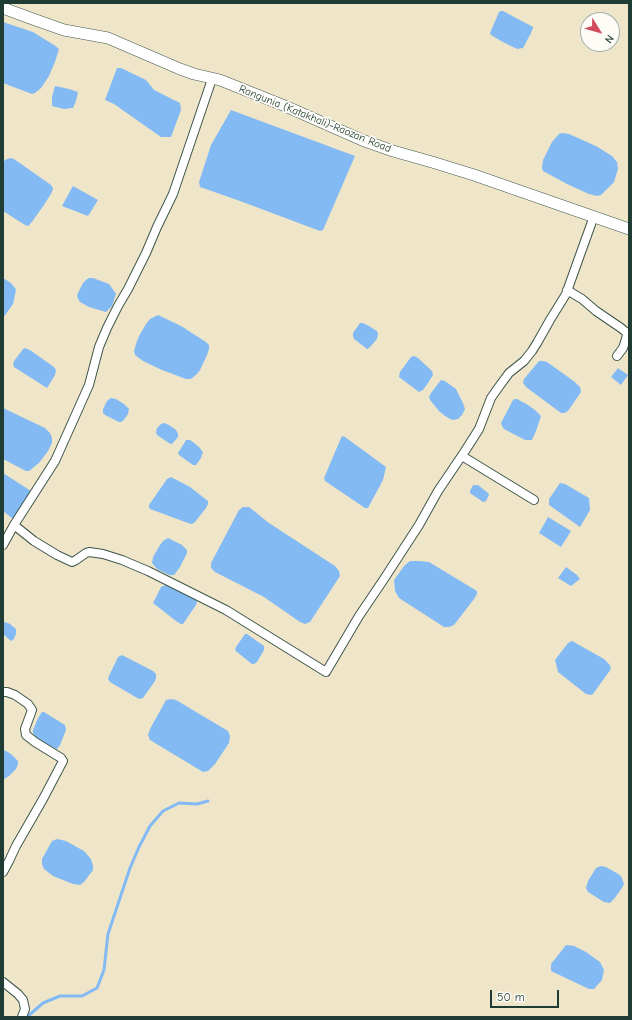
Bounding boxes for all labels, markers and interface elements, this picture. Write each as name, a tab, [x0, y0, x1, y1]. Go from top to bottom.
north arrow	[580, 12, 620, 52]
text: N	[602, 32, 617, 46]
street label: Rangunia (Katakhali)-Raozan Road	[237, 82, 393, 156]
scale bar	[492, 982, 561, 1008]
text: 50 m	[497, 990, 525, 1004]

